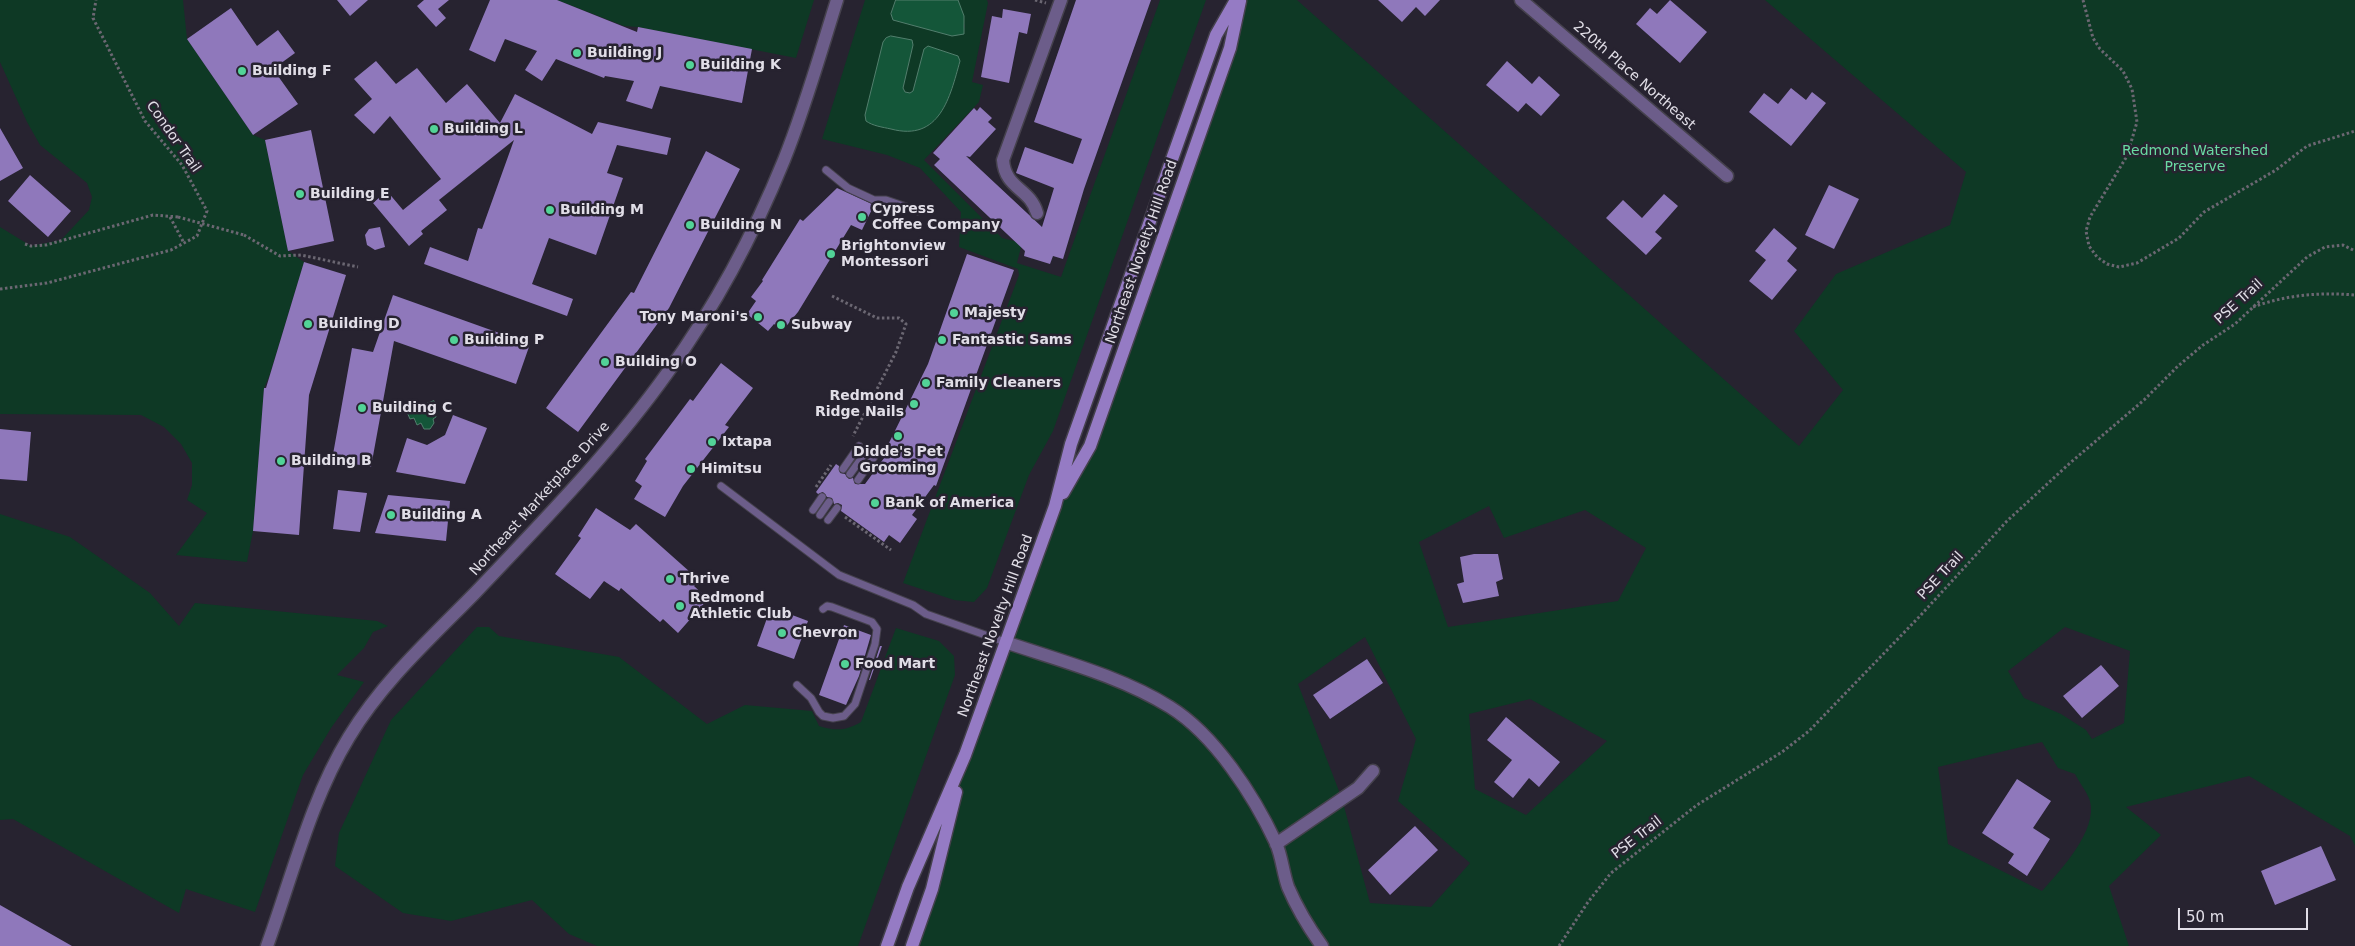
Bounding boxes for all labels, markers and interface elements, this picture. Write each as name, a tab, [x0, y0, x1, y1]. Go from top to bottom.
street label: 220th Place Northeast	[1569, 18, 1699, 134]
place label: Building J	[587, 45, 662, 61]
marker: Building J	[571, 47, 583, 59]
place label: Building K	[700, 57, 781, 73]
marker: Building K	[684, 59, 696, 71]
place label: Building F	[252, 63, 331, 79]
marker: Building F	[236, 65, 248, 77]
street label: Condor Trail	[142, 98, 204, 176]
place label: Building L	[444, 121, 523, 137]
marker: Building L	[428, 123, 440, 135]
park label: Redmond Watershed Preserve	[2122, 143, 2268, 176]
street label: Northeast Novelty Hill Road	[1103, 158, 1181, 346]
place label: Building E	[310, 186, 389, 202]
marker: Building E	[294, 188, 306, 200]
place label: Cypress Coffee Company	[872, 201, 1000, 233]
place label: Building M	[560, 202, 644, 218]
marker: Building M	[544, 204, 556, 216]
marker: Cypress Coffee Company	[856, 211, 868, 223]
place label: Building N	[700, 217, 782, 233]
marker: Building N	[684, 219, 696, 231]
place label: Brightonview Montessori	[841, 238, 946, 270]
marker: Brightonview Montessori	[825, 248, 837, 260]
street label: PSE Trail	[2211, 276, 2267, 328]
place label: Majesty	[964, 305, 1026, 321]
marker: Majesty	[948, 307, 960, 319]
place label: Tony Maroni's	[639, 309, 748, 325]
marker: Tony Maroni's	[752, 311, 764, 323]
place label: Building D	[318, 316, 400, 332]
place label: Subway	[791, 317, 852, 333]
marker: Building D	[302, 318, 314, 330]
marker: Subway	[775, 319, 787, 331]
place label: Building P	[464, 332, 544, 348]
place label: Fantastic Sams	[952, 332, 1072, 348]
marker: Building P	[448, 334, 460, 346]
marker: Fantastic Sams	[936, 334, 948, 346]
place label: Building O	[615, 354, 697, 370]
marker: Building O	[599, 356, 611, 368]
place label: Family Cleaners	[936, 375, 1061, 391]
marker: Family Cleaners	[920, 377, 932, 389]
place label: Redmond Ridge Nails	[815, 388, 904, 421]
marker: Redmond Ridge Nails	[908, 398, 920, 410]
place label: Building C	[372, 400, 452, 416]
marker: Building C	[356, 402, 368, 414]
street label: Northeast Marketplace Drive	[466, 419, 614, 579]
marker: Didde's Pet Grooming	[892, 430, 904, 442]
place label: Ixtapa	[722, 434, 772, 450]
marker: Ixtapa	[706, 436, 718, 448]
place label: Didde's Pet Grooming	[853, 444, 943, 477]
place label: Building B	[291, 453, 372, 469]
marker: Building B	[275, 455, 287, 467]
place label: Himitsu	[701, 461, 762, 477]
marker: Himitsu	[685, 463, 697, 475]
place label: Bank of America	[885, 495, 1014, 511]
marker: Bank of America	[869, 497, 881, 509]
place label: Building A	[401, 507, 482, 523]
marker: Building A	[385, 509, 397, 521]
street label: Northeast Novelty Hill Road	[955, 532, 1037, 720]
street label: PSE Trail	[1915, 549, 1967, 603]
place label: Thrive	[680, 571, 730, 587]
marker: Thrive	[664, 573, 676, 585]
place label: Redmond Athletic Club	[690, 590, 792, 622]
marker: Redmond Athletic Club	[674, 600, 686, 612]
place label: Chevron	[792, 625, 857, 641]
marker: Chevron	[776, 627, 788, 639]
place label: Food Mart	[855, 656, 935, 672]
marker: Food Mart	[839, 658, 851, 670]
street label: PSE Trail	[1608, 813, 1666, 863]
scale bar	[2180, 898, 2310, 930]
text: 50 m	[2186, 908, 2224, 926]

